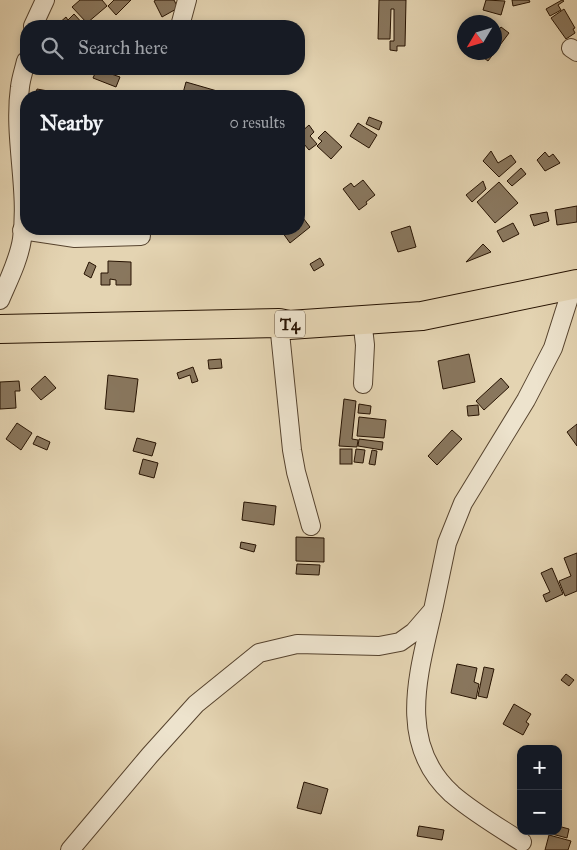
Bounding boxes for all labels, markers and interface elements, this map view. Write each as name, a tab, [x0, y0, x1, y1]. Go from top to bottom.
north arrow	[457, 15, 502, 60]
search box	[20, 20, 305, 75]
icon: search	[38, 34, 66, 62]
text: Search here	[78, 36, 168, 59]
text: Nearby	[40, 110, 103, 136]
text: 0 results	[230, 113, 285, 132]
road number: T4	[275, 310, 305, 338]
map controls	[517, 745, 562, 835]
button: +	[517, 745, 562, 790]
button: −	[517, 790, 562, 835]

